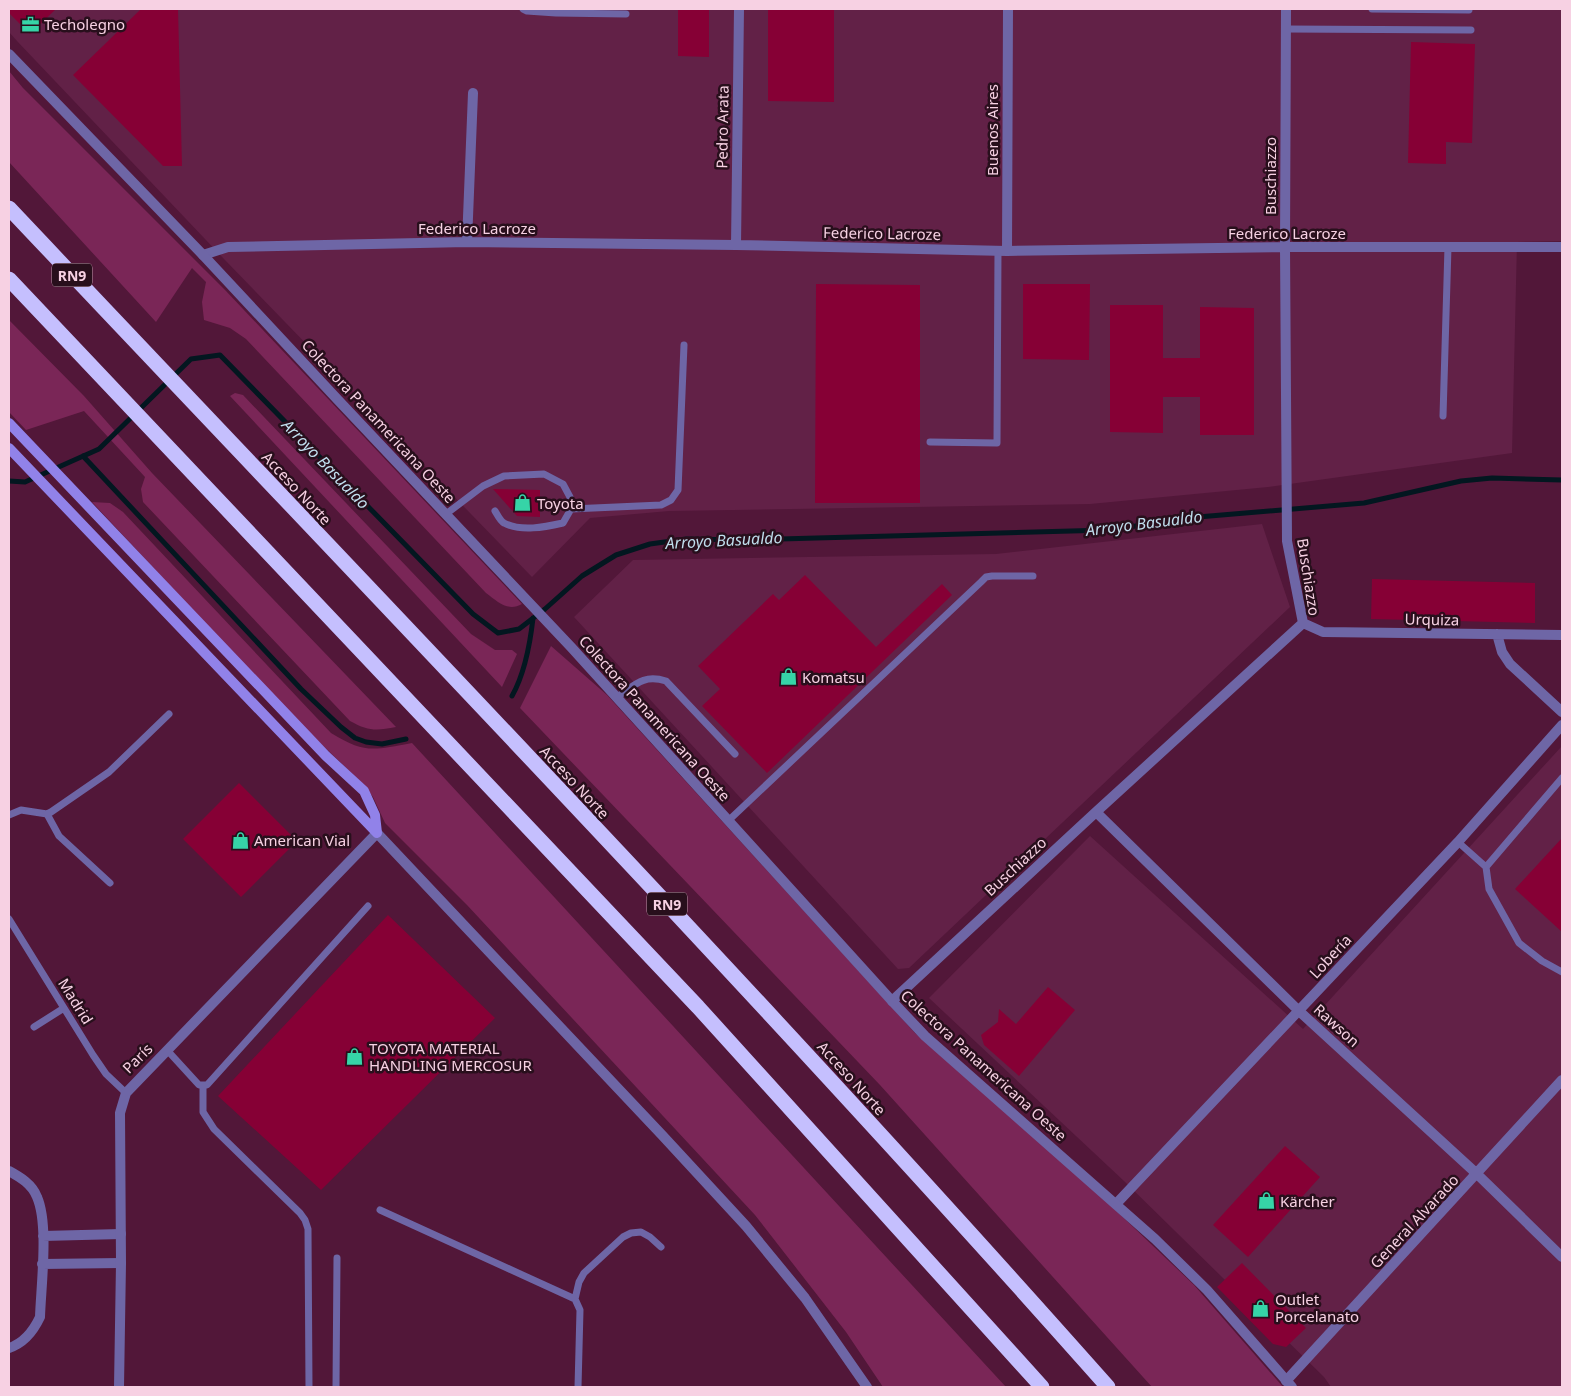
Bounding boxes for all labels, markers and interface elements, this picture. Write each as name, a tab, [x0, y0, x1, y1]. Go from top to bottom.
office icon: Techolegno	[20, 14, 40, 34]
place label: Techolegno	[44, 14, 125, 34]
street label: Buenos Aires	[982, 84, 1002, 176]
street label: Pedro Arata	[711, 85, 733, 169]
street label: Buschiazzo	[1260, 137, 1280, 215]
street label: Federico Lacroze	[418, 218, 536, 238]
street label: Federico Lacroze	[823, 222, 941, 244]
street label: Federico Lacroze	[1228, 223, 1346, 243]
road number: RN9	[52, 264, 92, 286]
street label: Colectora Panamericana Oeste	[298, 335, 460, 507]
water label: Arroyo Basualdo	[277, 414, 375, 514]
street label: Acceso Norte	[258, 447, 336, 529]
shop icon: Toyota	[513, 493, 533, 513]
place label: Toyota	[537, 493, 584, 513]
water label: Arroyo Basualdo	[1084, 505, 1203, 541]
water label: Arroyo Basualdo	[664, 526, 783, 554]
street label: Buschiazzo	[1293, 537, 1325, 617]
street label: Urquiza	[1404, 609, 1460, 629]
street label: Colectora Panamericana Oeste	[575, 631, 735, 805]
shop icon: Komatsu	[778, 667, 798, 687]
place label: Komatsu	[802, 667, 865, 687]
street label: Acceso Norte	[536, 741, 614, 823]
shop icon: American Vial	[230, 830, 250, 850]
place label: American Vial	[254, 830, 350, 850]
street label: Buschiazzo	[980, 832, 1050, 900]
road number: RN9	[647, 892, 687, 916]
street label: Lobería	[1305, 930, 1355, 982]
street label: Madrid	[54, 974, 98, 1028]
street label: Colectora Panamericana Oeste	[897, 985, 1071, 1145]
street label: Rawson	[1310, 999, 1364, 1051]
street label: Acceso Norte	[813, 1037, 891, 1119]
place label: TOYOTA MATERIAL HANDLING MERCOSUR	[369, 1038, 533, 1075]
street label: París	[118, 1039, 156, 1077]
shop icon: TOYOTA MATERIAL HANDLING MERCOSUR	[345, 1047, 365, 1067]
street label: General Alvarado	[1365, 1170, 1463, 1272]
shop icon: Kärcher	[1256, 1191, 1276, 1211]
place label: Kärcher	[1280, 1191, 1335, 1211]
place label: Outlet Porcelanato	[1275, 1289, 1359, 1326]
shop icon: Outlet Porcelanato	[1251, 1298, 1271, 1318]

